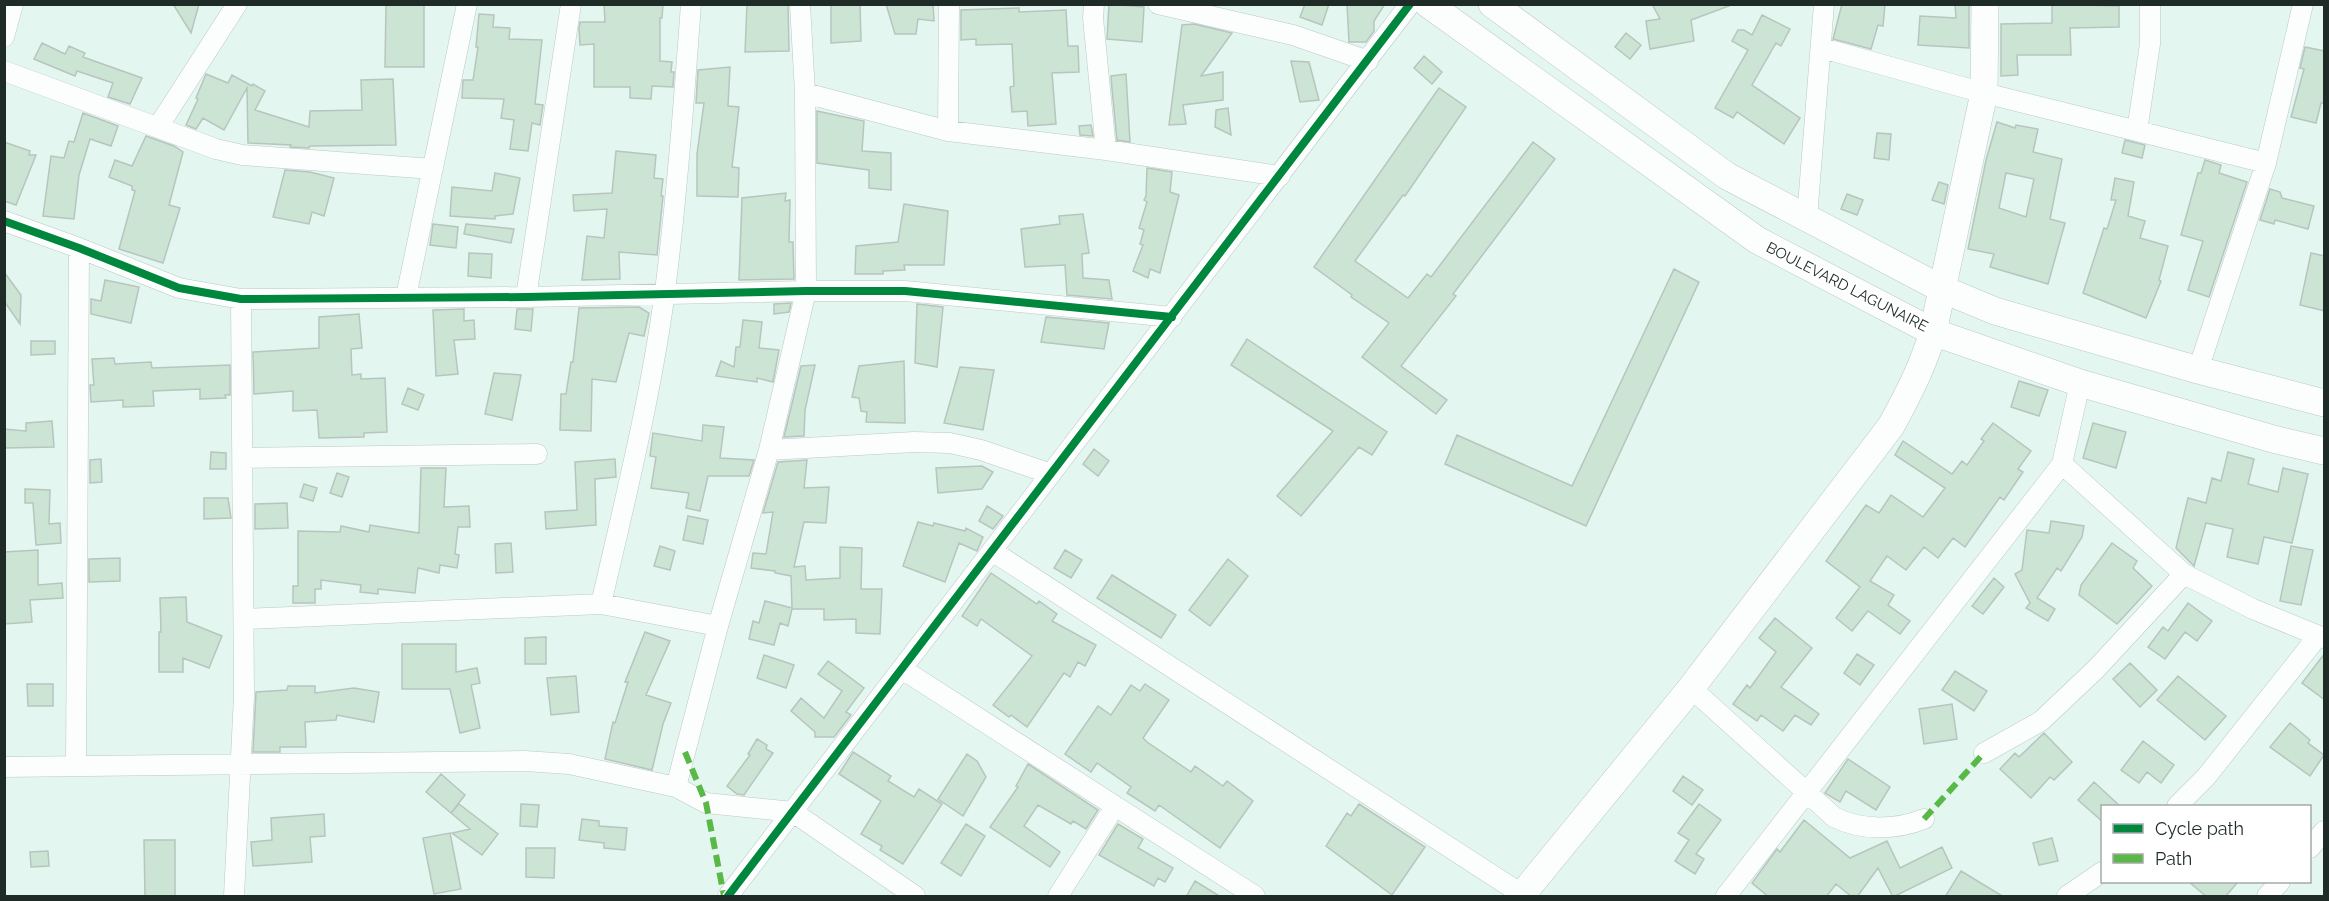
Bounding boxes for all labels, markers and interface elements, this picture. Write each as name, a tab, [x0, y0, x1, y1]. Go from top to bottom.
street label: BOULEVARD LAGUNAIRE	[1763, 238, 1931, 336]
legend	[2101, 805, 2311, 883]
text: Cycle path	[2155, 818, 2244, 839]
text: Path	[2155, 848, 2192, 869]

